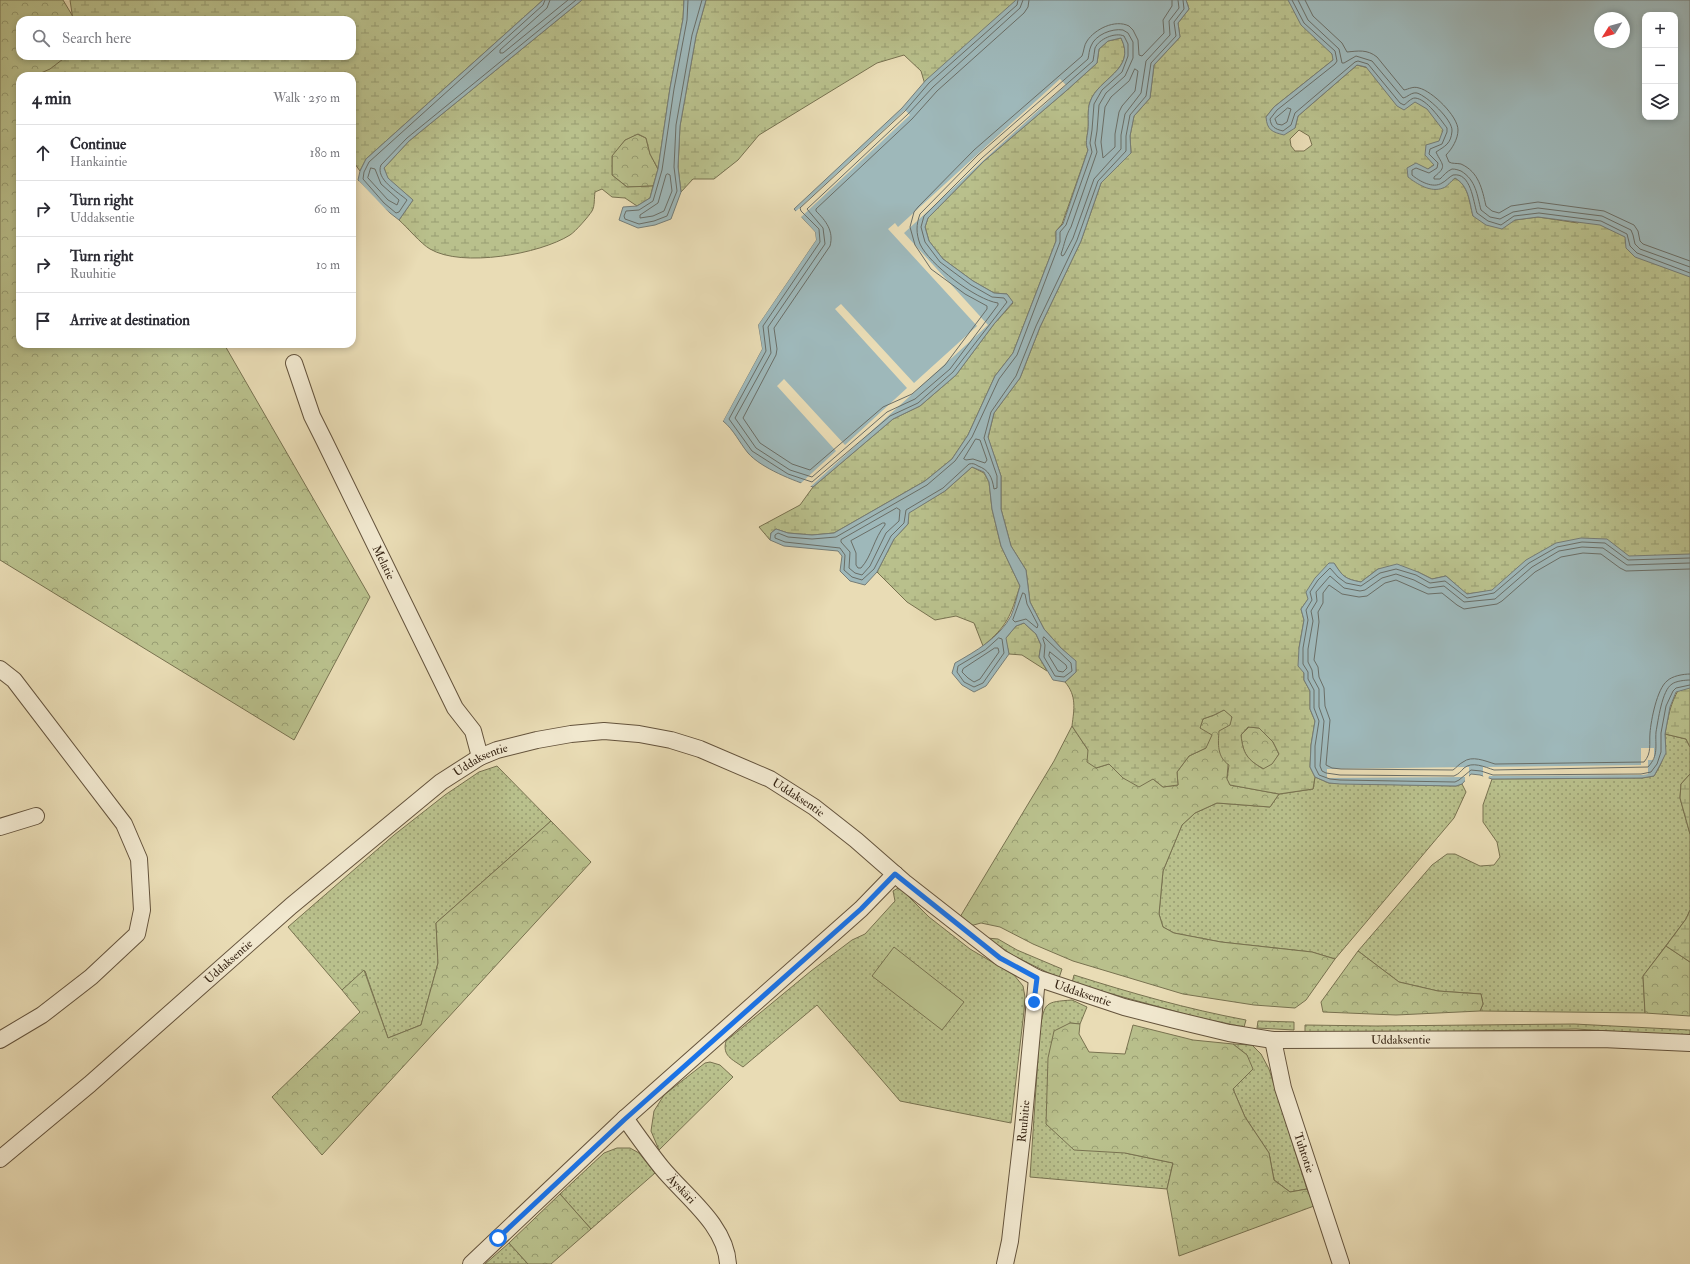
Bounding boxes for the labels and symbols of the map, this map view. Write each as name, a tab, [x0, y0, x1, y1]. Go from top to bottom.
north arrow	[1594, 12, 1630, 48]
street label: Melatie	[369, 543, 399, 582]
street label: Uddaksentie	[450, 740, 509, 780]
street label: Uddaksentie	[770, 775, 828, 820]
street label: Uddaksentie	[201, 936, 256, 987]
street label: Uddaksentie	[1052, 977, 1113, 1010]
route end	[1025, 993, 1043, 1011]
street label: Uddaksentie	[1371, 1032, 1431, 1047]
street label: Ruuhitie	[1014, 1100, 1033, 1143]
street label: Tuhtotie	[1291, 1130, 1318, 1175]
street label: Äyskäri	[663, 1171, 699, 1207]
route start	[489, 1229, 507, 1247]

